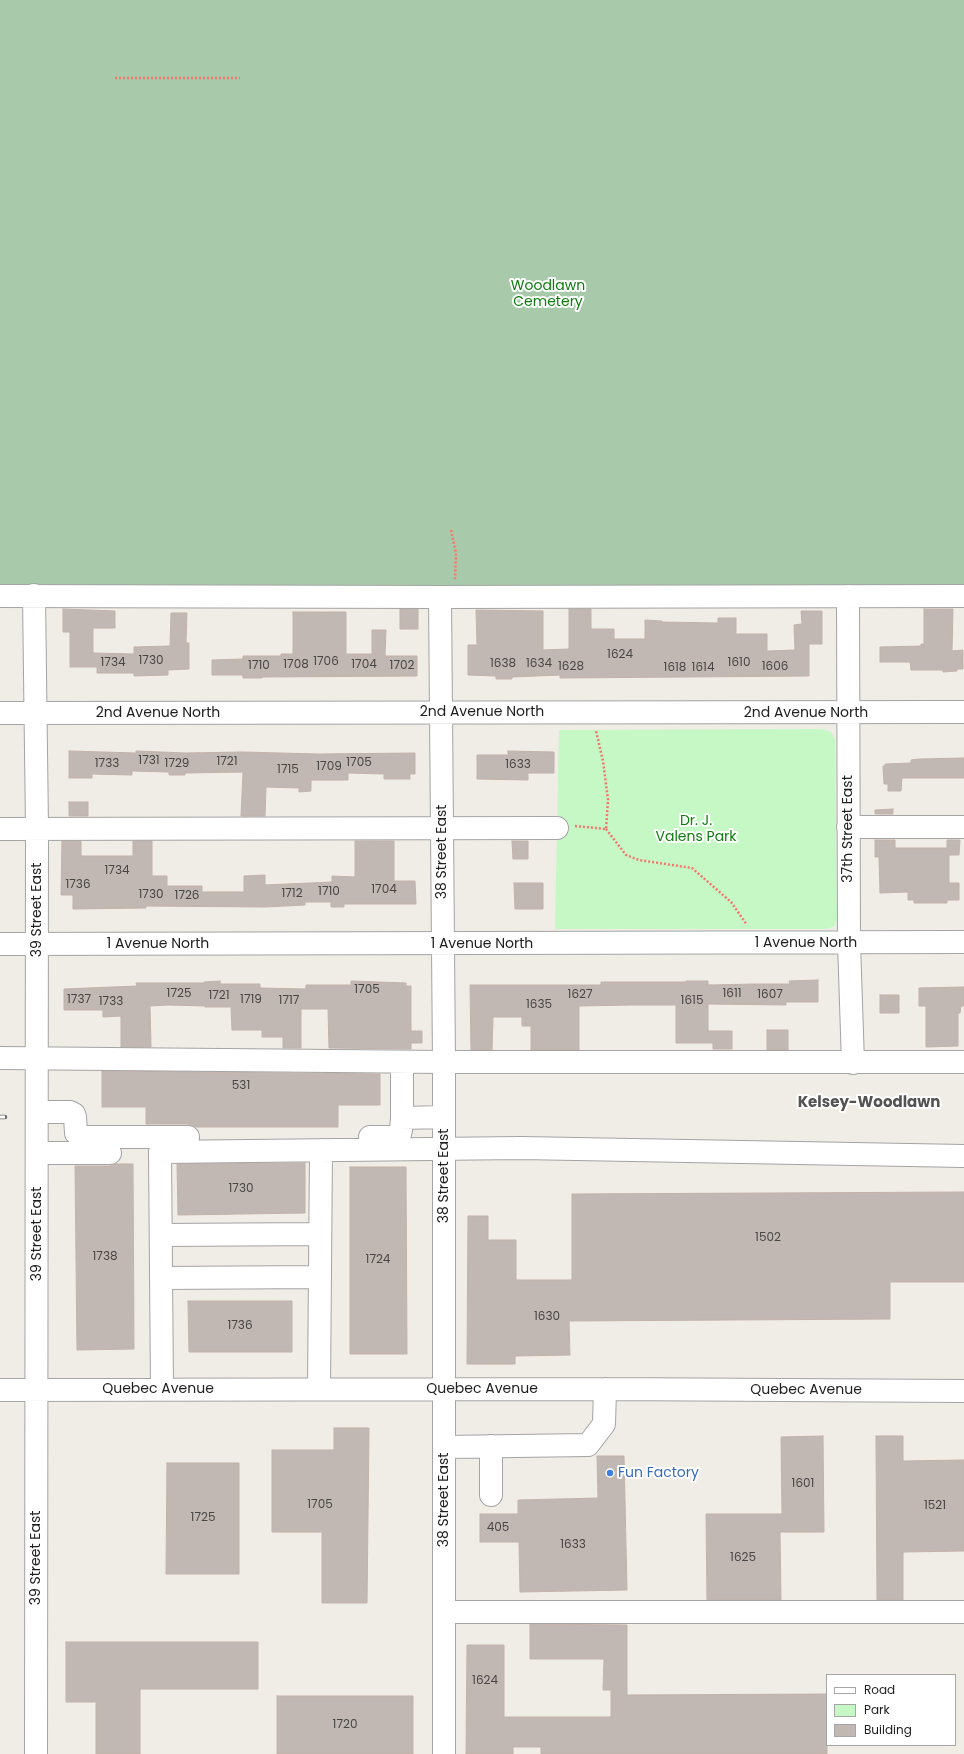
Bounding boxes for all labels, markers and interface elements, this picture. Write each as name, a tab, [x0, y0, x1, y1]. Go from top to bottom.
park label: Woodlawn Cemetery	[511, 278, 585, 310]
house number: 1624	[607, 648, 633, 662]
house number: 1730	[139, 654, 163, 668]
house number: 1706	[313, 655, 339, 669]
house number: 1734	[100, 656, 126, 670]
house number: 1610	[728, 656, 750, 670]
house number: 1638	[490, 657, 516, 671]
house number: 1634	[526, 657, 552, 671]
house number: 1708	[283, 658, 309, 672]
house number: 1704	[351, 658, 377, 672]
house number: 1710	[248, 659, 270, 673]
house number: 1702	[390, 659, 414, 673]
house number: 1628	[558, 660, 584, 674]
house number: 1606	[762, 660, 788, 674]
house number: 1618	[664, 661, 686, 675]
house number: 1614	[692, 661, 714, 675]
street label: 2nd Avenue North	[420, 704, 544, 720]
street label: 2nd Avenue North	[96, 705, 220, 721]
street label: 2nd Avenue North	[744, 705, 868, 721]
house number: 1731	[138, 754, 160, 768]
house number: 1721	[216, 755, 238, 769]
house number: 1705	[346, 756, 372, 770]
house number: 1733	[95, 757, 119, 771]
house number: 1729	[165, 757, 189, 771]
house number: 1633	[505, 758, 531, 772]
house number: 1709	[316, 760, 342, 774]
house number: 1715	[277, 763, 299, 777]
street label: 37th Street East	[840, 775, 856, 883]
street label: 38 Street East	[434, 805, 450, 899]
park label: Dr. J. Valens Park	[655, 813, 737, 846]
street label: 39 Street East	[29, 863, 45, 957]
house number: 1734	[104, 864, 130, 878]
house number: 1736	[65, 878, 91, 892]
house number: 1704	[371, 883, 397, 897]
house number: 1710	[318, 885, 340, 899]
house number: 1712	[281, 887, 303, 901]
house number: 1730	[139, 888, 163, 902]
house number: 1726	[175, 889, 199, 903]
street label: 1 Avenue North	[755, 935, 857, 951]
street label: 1 Avenue North	[107, 936, 209, 952]
street label: 1 Avenue North	[431, 936, 533, 952]
house number: 1705	[354, 983, 380, 997]
house number: 1725	[167, 987, 191, 1001]
house number: 1611	[722, 987, 742, 1001]
house number: 1627	[568, 988, 592, 1002]
house number: 1607	[757, 988, 783, 1002]
house number: 1721	[208, 989, 230, 1003]
house number: 1737	[67, 993, 91, 1007]
house number: 1719	[240, 993, 262, 1007]
house number: 1717	[279, 994, 299, 1008]
house number: 1615	[681, 994, 703, 1008]
house number: 1733	[99, 995, 123, 1009]
house number: 1635	[526, 998, 552, 1012]
house number: 531	[232, 1079, 250, 1093]
district label: Kelsey-Woodlawn	[798, 1094, 940, 1112]
street label: 38 Street East	[436, 1129, 452, 1223]
house number: 1730	[229, 1182, 253, 1196]
street label: 39 Street East	[29, 1187, 45, 1281]
house number: 1502	[755, 1231, 781, 1245]
house number: 1738	[92, 1250, 118, 1264]
house number: 1724	[366, 1253, 390, 1267]
house number: 1630	[534, 1310, 560, 1324]
house number: 1736	[227, 1319, 253, 1333]
street label: Quebec Avenue	[102, 1381, 214, 1397]
street label: Quebec Avenue	[426, 1381, 538, 1397]
street label: Quebec Avenue	[750, 1382, 862, 1398]
street label: 38 Street East	[436, 1453, 452, 1547]
place label: Fun Factory	[618, 1465, 699, 1481]
marker: Fun Factory	[605, 1468, 615, 1478]
house number: 1601	[792, 1477, 814, 1491]
house number: 1705	[307, 1498, 333, 1512]
house number: 1521	[924, 1499, 946, 1513]
street label: 39 Street East	[28, 1511, 44, 1605]
house number: 1725	[191, 1511, 215, 1525]
house number: 405	[487, 1521, 509, 1535]
house number: 1633	[560, 1538, 586, 1552]
house number: 1625	[730, 1551, 756, 1565]
house number: 1624	[472, 1674, 498, 1688]
legend	[826, 1674, 956, 1746]
text: Road	[864, 1681, 895, 1698]
text: Park	[864, 1701, 890, 1718]
house number: 1720	[333, 1718, 357, 1732]
text: Building	[864, 1721, 912, 1738]

